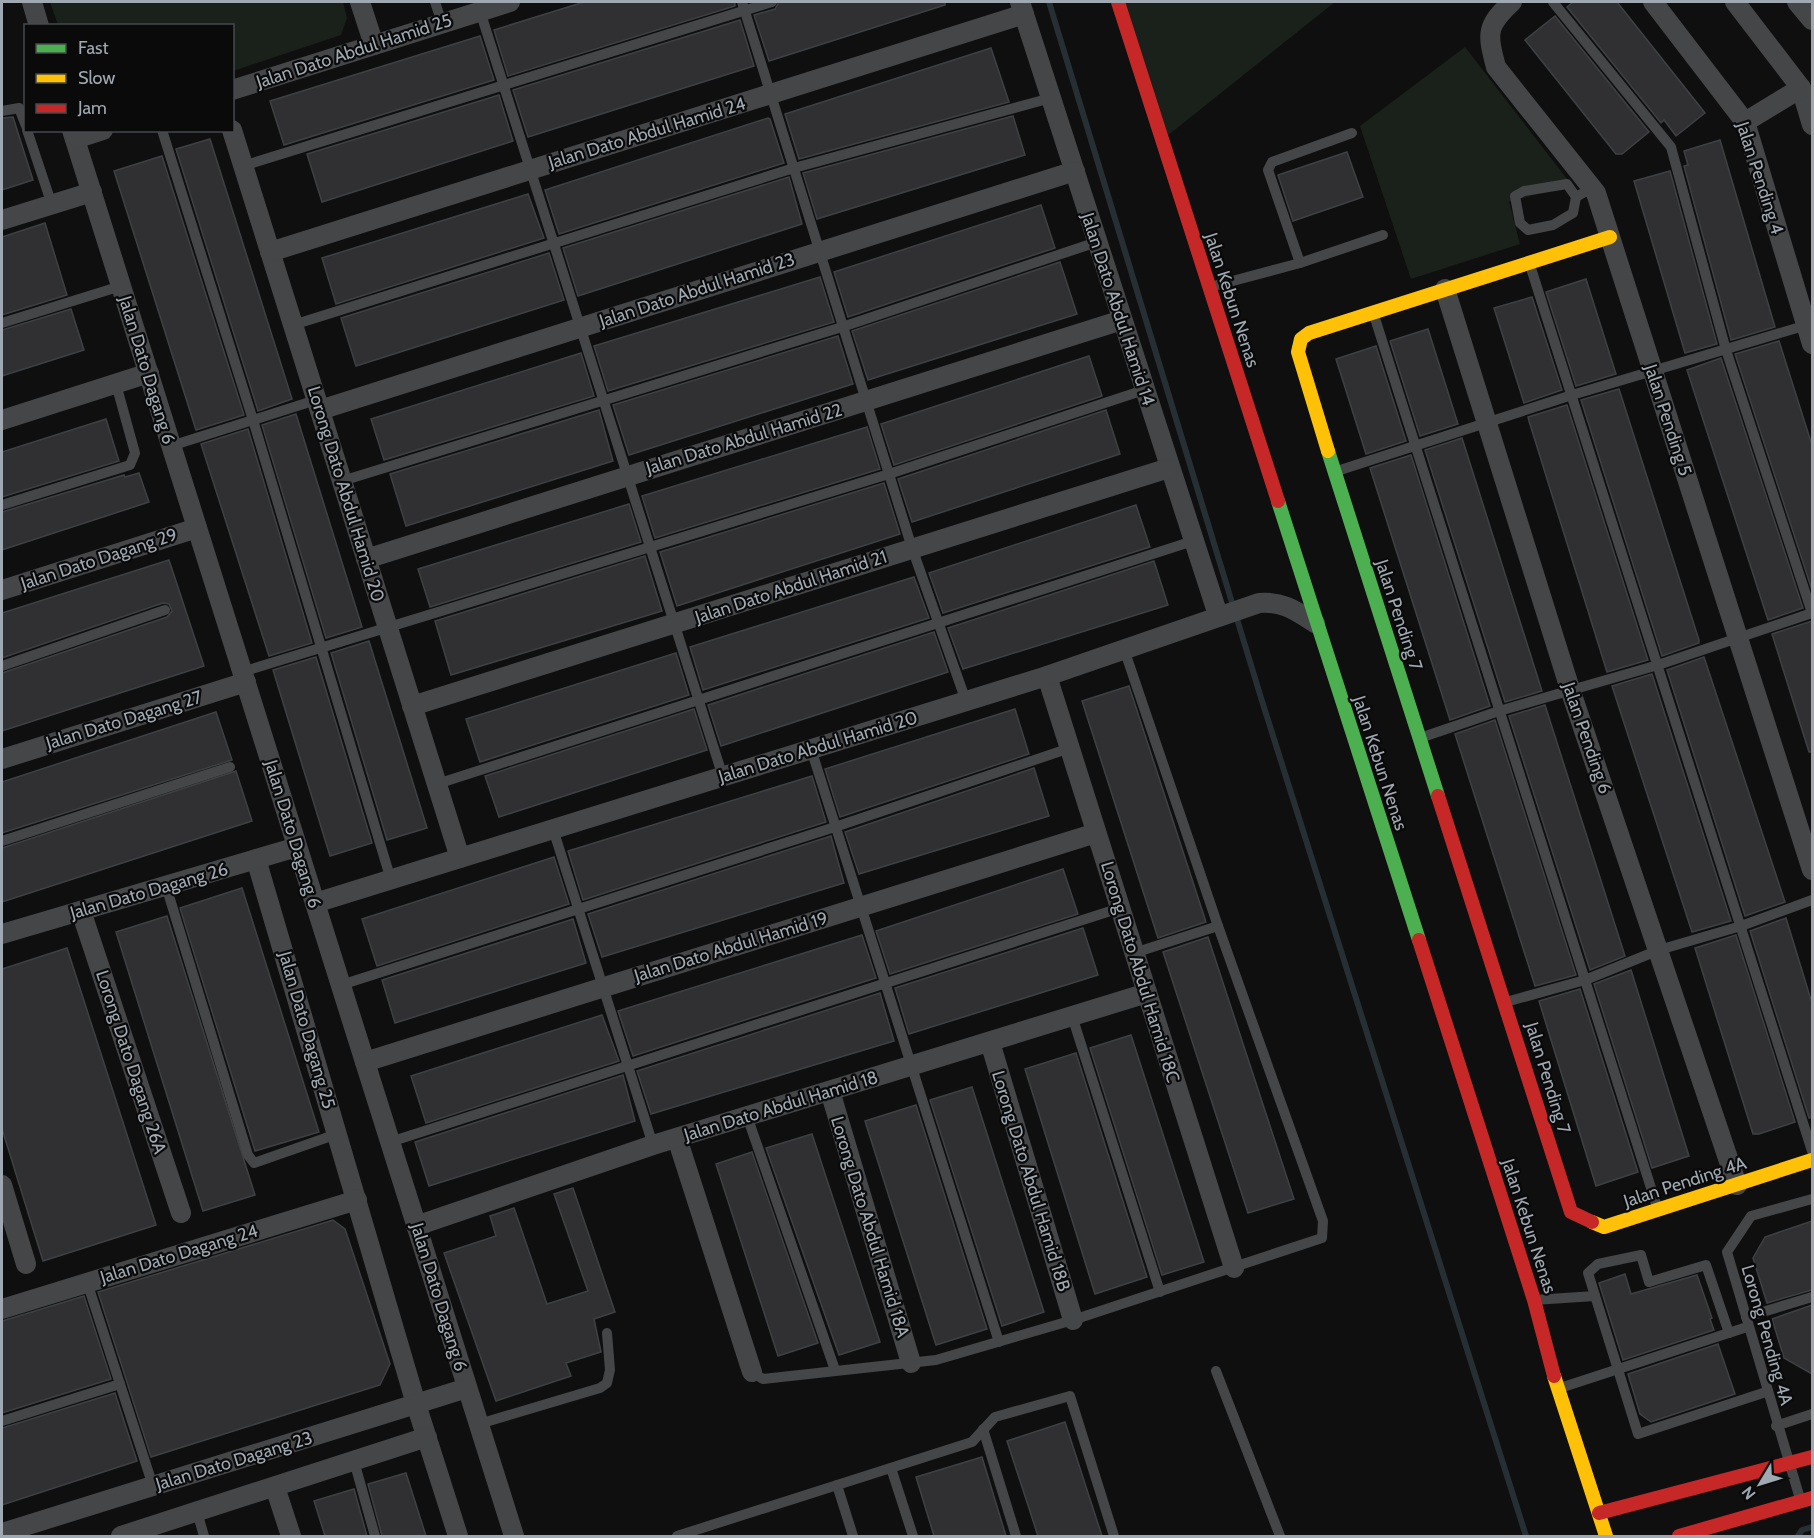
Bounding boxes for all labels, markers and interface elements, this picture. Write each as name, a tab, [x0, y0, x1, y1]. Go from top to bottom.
street label: Jalan Dato Abdul Hamid 25	[253, 9, 454, 93]
legend	[24, 24, 234, 132]
text: Fast	[78, 37, 109, 59]
text: Slow	[78, 67, 115, 89]
street label: Jalan Dato Abdul Hamid 24	[545, 93, 748, 174]
text: Jam	[77, 97, 107, 119]
street label: Jalan Pending 4	[1731, 118, 1788, 237]
street label: Jalan Dato Abdul Hamid 14	[1076, 209, 1160, 408]
street label: Jalan Kebun Nenas	[1200, 229, 1264, 370]
street label: Jalan Dato Abdul Hamid 23	[596, 248, 797, 332]
street label: Jalan Dato Dagang 6	[114, 292, 180, 447]
street label: Jalan Pending 5	[1639, 360, 1696, 479]
street label: Lorong Dato Abdul Hamid 20	[303, 384, 389, 604]
street label: Jalan Dato Abdul Hamid 22	[642, 399, 845, 480]
street label: Jalan Dato Dagang 29	[17, 523, 180, 595]
street label: Jalan Dato Abdul Hamid 21	[691, 546, 890, 629]
street label: Jalan Pending 7	[1370, 556, 1427, 673]
street label: Jalan Pending 6	[1557, 678, 1616, 797]
street label: Jalan Dato Dagang 27	[42, 686, 205, 755]
street label: Jalan Kebun Nenas	[1348, 692, 1412, 833]
street label: Jalan Dato Abdul Hamid 20	[715, 706, 920, 788]
street label: Jalan Dato Dagang 6	[260, 756, 326, 911]
street label: Jalan Dato Dagang 26	[67, 858, 231, 924]
street label: Lorong Dato Abdul Hamid 18C	[1096, 859, 1184, 1085]
street label: Jalan Dato Abdul Hamid 19	[631, 907, 830, 987]
street label: Jalan Dato Dagang 25	[274, 948, 340, 1111]
street label: Lorong Dato Dagang 26A	[91, 968, 171, 1156]
street label: Jalan Pending 7	[1520, 1019, 1575, 1136]
street label: Jalan Dato Abdul Hamid 18	[680, 1066, 881, 1146]
street label: Lorong Dato Abdul Hamid 18B	[987, 1068, 1075, 1294]
street label: Lorong Dato Abdul Hamid 18A	[826, 1114, 914, 1340]
street label: Jalan Pending 4A	[1620, 1152, 1749, 1213]
street label: Jalan Kebun Nenas	[1497, 1155, 1561, 1296]
street label: Jalan Dato Dagang 6	[406, 1219, 472, 1374]
street label: Jalan Dato Dagang 24	[97, 1220, 260, 1289]
street label: Lorong Pending 4A	[1736, 1262, 1798, 1408]
street label: Jalan Dato Dagang 23	[152, 1427, 315, 1496]
north arrow	[1730, 1454, 1790, 1514]
text: N	[1738, 1483, 1760, 1503]

